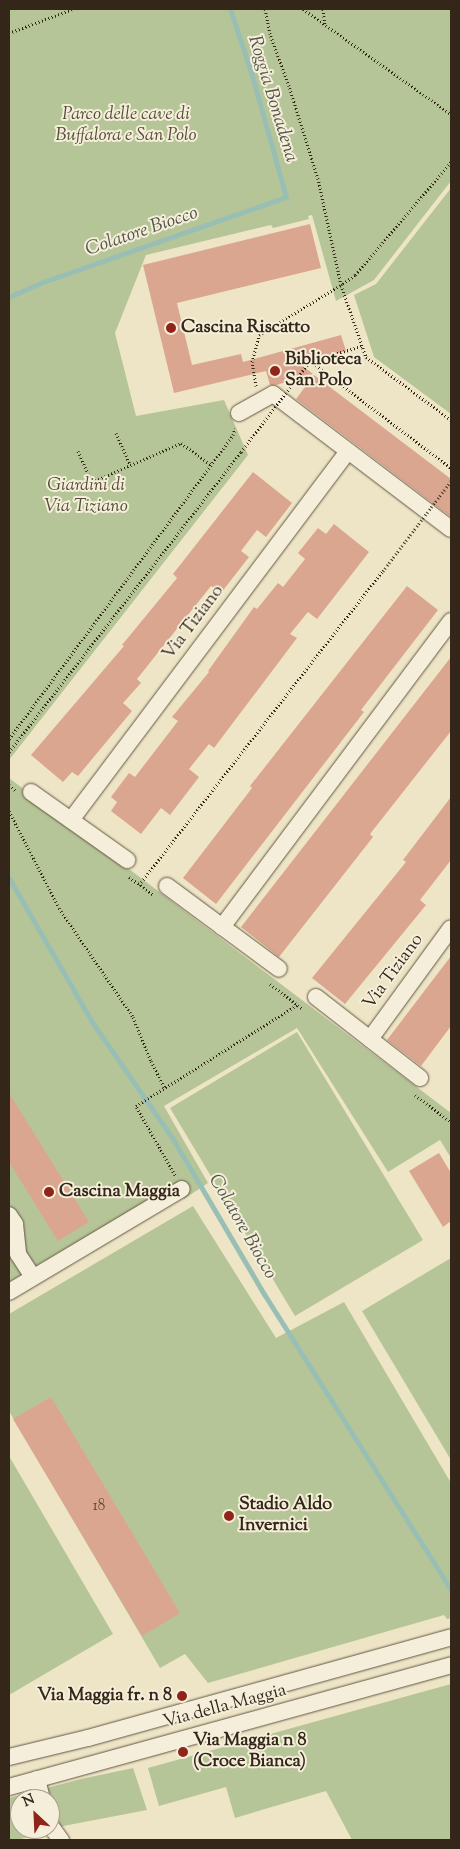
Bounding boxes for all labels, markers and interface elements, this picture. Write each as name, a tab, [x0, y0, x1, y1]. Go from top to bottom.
water label: Roggia Bonadena	[242, 33, 302, 165]
park label: Parco delle cave di Buffalora e San Polo	[55, 105, 197, 148]
water label: Colatore Biocco	[83, 202, 201, 262]
place label: Cascina Riscatto	[181, 317, 310, 339]
marker: Cascina Riscatto	[165, 322, 177, 334]
place label: Biblioteca San Polo	[285, 350, 362, 392]
marker: Biblioteca San Polo	[269, 365, 281, 377]
park label: Giardini di Via Tiziano	[44, 476, 128, 518]
street label: Via Tiziano	[159, 581, 229, 665]
street label: Via Tiziano	[359, 930, 429, 1014]
water label: Colatore Biocco	[203, 1170, 281, 1284]
place label: Cascina Maggia	[59, 1181, 180, 1203]
marker: Cascina Maggia	[43, 1186, 55, 1198]
place label: Stadio Aldo Invernici	[239, 1495, 332, 1538]
house number: 18	[93, 1498, 105, 1516]
marker: Stadio Aldo Invernici	[223, 1510, 235, 1522]
street label: Via della Maggia	[161, 1680, 289, 1734]
place label: Via Maggia fr. n 8	[37, 1685, 172, 1707]
marker: Via Maggia fr. n 8	[176, 1690, 188, 1702]
place label: Via Maggia n 8 (Croce Bianca)	[193, 1731, 306, 1774]
marker: Via Maggia n 8 (Croce Bianca)	[177, 1746, 189, 1758]
north arrow	[10, 1789, 60, 1839]
text: N	[20, 1790, 38, 1813]

